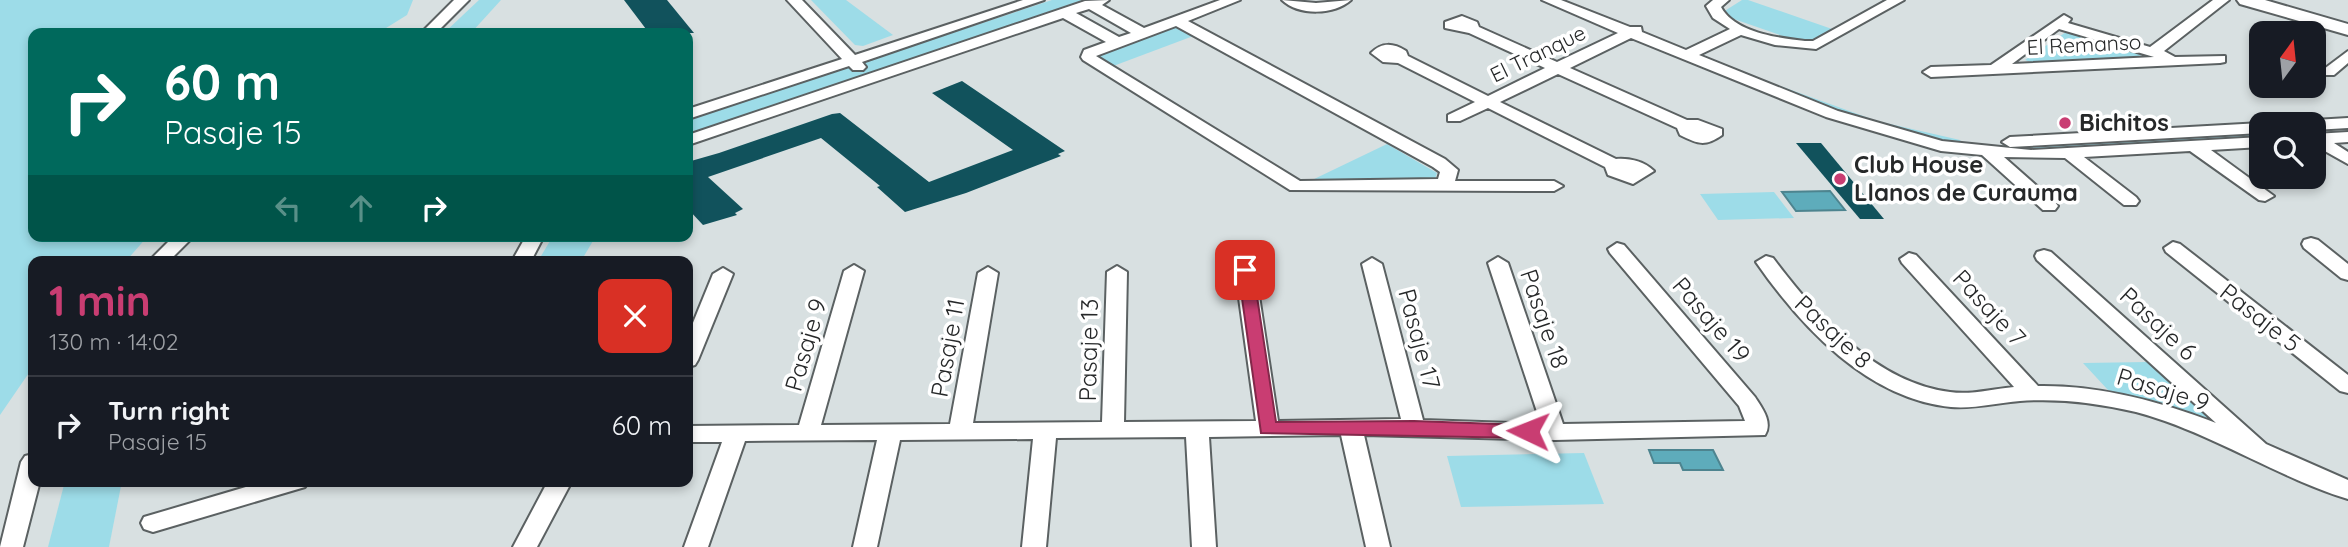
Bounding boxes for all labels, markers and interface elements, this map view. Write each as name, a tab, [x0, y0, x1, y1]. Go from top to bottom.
street label: El Tranque	[1486, 19, 1590, 87]
north arrow	[2249, 21, 2326, 98]
map controls	[2249, 21, 2326, 189]
street label: El Remanso	[2026, 28, 2142, 60]
text: 60 m	[164, 51, 280, 112]
icon: right	[49, 56, 140, 147]
place label: Bichitos	[2079, 107, 2169, 137]
text: Pasaje 15	[164, 112, 302, 152]
button: search	[2249, 112, 2326, 189]
marker: Bichitos	[2057, 115, 2073, 131]
place label: Club House Llanos de Curauma	[1854, 149, 2078, 207]
marker: Club House Llanos de Curauma	[1832, 171, 1848, 187]
icon: left	[269, 189, 307, 227]
icon: ahead	[342, 189, 380, 227]
icon: right	[415, 189, 453, 227]
pin	[1215, 240, 1275, 300]
icon: arrive	[1226, 251, 1264, 289]
street label: Pasaje 7	[1947, 263, 2033, 352]
street label: Pasaje 18	[1514, 265, 1576, 372]
street label: Pasaje 19	[1666, 270, 1757, 368]
text: 1 min	[49, 274, 151, 327]
street label: Pasaje 5	[2214, 276, 2307, 358]
button: close	[598, 279, 672, 353]
street label: Pasaje 6	[2114, 280, 2203, 366]
street label: Pasaje 17	[1392, 285, 1448, 392]
street label: Pasaje 8	[1789, 288, 1878, 374]
street label: Pasaje 9	[778, 295, 833, 394]
street label: Pasaje 11	[924, 296, 970, 399]
street label: Pasaje 13	[1072, 298, 1104, 402]
text: 130 m · 14:02	[49, 327, 179, 356]
street label: Pasaje 9	[2114, 361, 2213, 417]
text: Turn right	[108, 394, 230, 427]
position arrow	[1491, 394, 1565, 468]
icon: right	[49, 406, 87, 444]
text: 60 m	[612, 409, 672, 442]
text: Pasaje 15	[108, 427, 207, 456]

